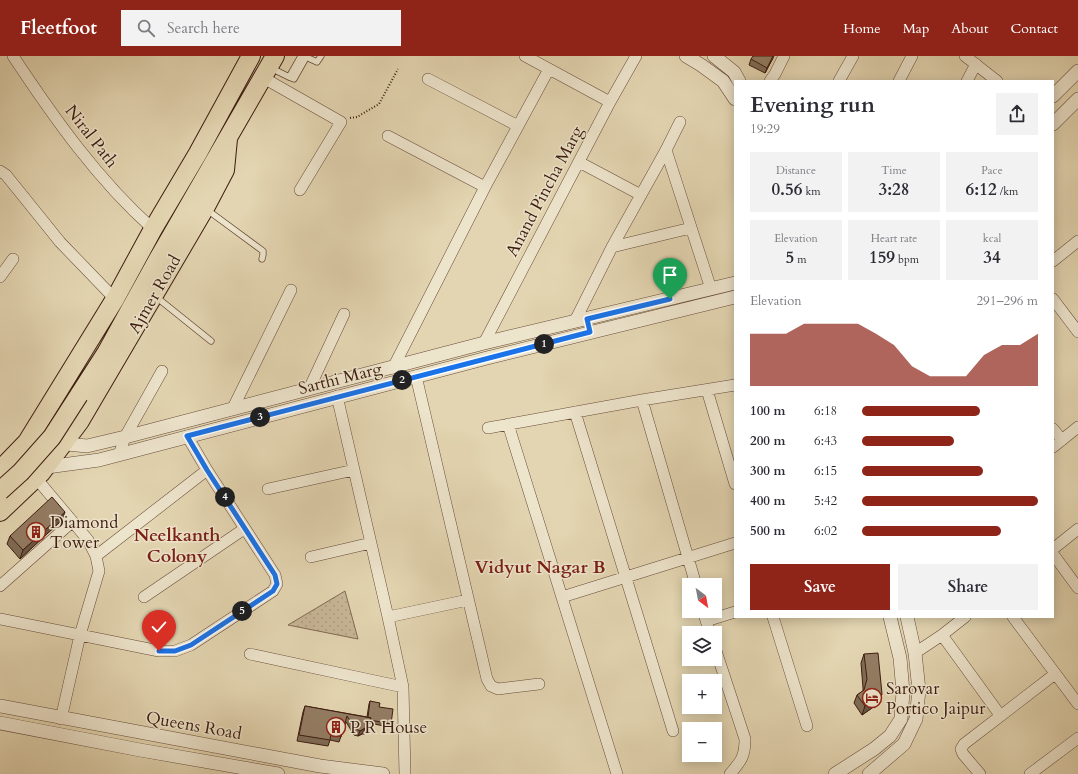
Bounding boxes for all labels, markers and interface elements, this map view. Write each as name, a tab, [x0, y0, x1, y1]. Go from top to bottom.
search box	[121, 10, 401, 46]
text: Fleetfoot	[20, 15, 97, 41]
icon: search	[135, 17, 157, 39]
text: Search here	[167, 18, 240, 38]
text: Home	[843, 19, 881, 38]
text: Map	[903, 19, 929, 38]
text: About	[951, 19, 988, 38]
text: Contact	[1010, 19, 1058, 38]
text: Evening run	[750, 90, 875, 120]
button: share	[996, 93, 1038, 135]
street label: Niral Path	[60, 100, 124, 173]
text: 19:29	[750, 120, 780, 138]
street label: Anand Pincha Marg	[500, 121, 589, 261]
text: Distance	[776, 163, 816, 178]
text: Time	[881, 163, 907, 178]
text: Pace	[981, 163, 1003, 178]
text: 0.56	[771, 178, 802, 201]
text: 3:28	[878, 178, 910, 201]
text: 6:12	[966, 178, 997, 201]
text: km	[802, 184, 821, 199]
text: /km	[997, 184, 1018, 199]
text: Elevation	[774, 231, 818, 246]
text: Heart rate	[871, 231, 917, 246]
text: kcal	[983, 231, 1001, 246]
text: 5	[786, 246, 794, 269]
text: 159	[869, 246, 895, 269]
text: 34	[983, 246, 1001, 269]
street label: Ajmer Road	[123, 251, 186, 338]
text: m	[794, 252, 806, 267]
text: bpm	[895, 252, 919, 267]
pin	[653, 258, 687, 299]
icon: arrive	[659, 264, 681, 286]
text: Elevation	[750, 292, 802, 310]
text: 291–296 m	[976, 292, 1038, 310]
pin: 1	[534, 334, 554, 354]
text: 1	[541, 336, 547, 351]
street label: Sarthi Marg	[296, 357, 385, 400]
pin: 2	[392, 370, 412, 390]
text: 2	[399, 372, 405, 387]
text: 100 m	[750, 402, 785, 420]
text: 6:18	[814, 402, 837, 420]
pin: 3	[250, 407, 270, 427]
text: 3	[257, 409, 263, 424]
text: 200 m	[750, 432, 785, 450]
text: 6:43	[814, 432, 837, 450]
text: 300 m	[750, 462, 785, 480]
text: 6:15	[814, 462, 837, 480]
pin: 4	[215, 487, 235, 507]
text: 4	[222, 489, 228, 504]
text: 400 m	[750, 492, 785, 510]
text: 5:42	[814, 492, 837, 510]
place label: Diamond Tower	[50, 511, 118, 554]
building icon: Diamond Tower	[25, 521, 47, 543]
text: 500 m	[750, 522, 785, 540]
text: 6:02	[814, 522, 837, 540]
district label: Neelkanth Colony	[134, 523, 220, 569]
district label: Vidyut Nagar B	[474, 555, 606, 580]
button: Save	[750, 564, 890, 610]
button: Share	[898, 564, 1038, 610]
north arrow	[682, 578, 722, 618]
map controls	[682, 578, 722, 762]
pin: 5	[232, 601, 252, 621]
text: 5	[239, 603, 245, 618]
pin	[142, 610, 176, 651]
icon: check	[148, 616, 170, 638]
button: layers	[682, 626, 722, 666]
button: +	[682, 674, 722, 714]
place label: Sarovar Portico Jaipur	[886, 677, 986, 720]
hotel icon: Sarovar Portico Jaipur	[861, 687, 883, 709]
street label: Queens Road	[144, 706, 244, 745]
building icon: P R House	[325, 716, 347, 738]
place label: P R House	[350, 716, 427, 739]
button: −	[682, 722, 722, 762]

